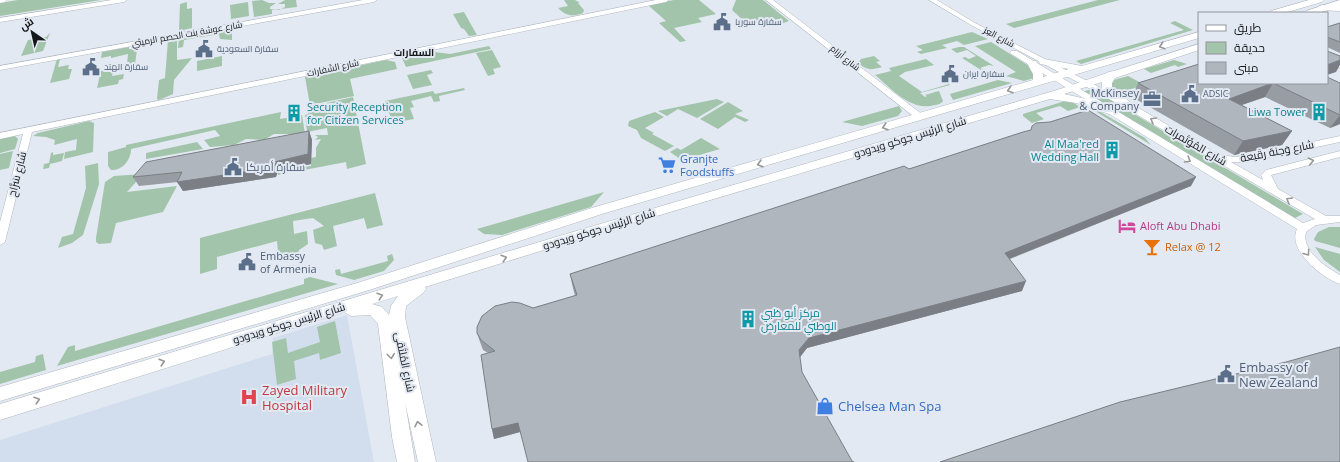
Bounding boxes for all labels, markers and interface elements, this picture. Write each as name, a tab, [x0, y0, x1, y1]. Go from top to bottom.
north arrow	[12, 12, 52, 52]
public building icon: سفارة سوريا	[712, 12, 732, 32]
legend	[1198, 12, 1328, 84]
text: ش	[16, 13, 36, 33]
place label: سفارة سوريا	[735, 15, 782, 28]
street label: شارع عوشة بنت الحصم الرميثي	[130, 17, 244, 51]
text: طريق	[1234, 19, 1262, 36]
street label: شارع العِز	[981, 23, 1017, 50]
public building icon: سفارة السعودية	[194, 39, 214, 59]
text: حديقة	[1234, 39, 1265, 56]
one-way arrow	[1158, 41, 1165, 50]
place label: سفارة السعودية	[217, 42, 278, 55]
street label: شارع أرزام	[828, 42, 863, 73]
district label: السفارات	[394, 45, 434, 59]
street label: شارع السَّفارات	[306, 56, 360, 79]
public building icon: سفارة الهند	[81, 57, 101, 77]
text: مبنى	[1234, 59, 1259, 76]
place label: سفارة الهند	[104, 60, 148, 73]
public building icon: سفارة ايران	[940, 64, 960, 84]
place label: سفارة ايران	[963, 67, 1005, 80]
public building icon: ADSIC	[1180, 84, 1200, 104]
one-way arrow	[1007, 85, 1014, 94]
place label: McKinsey & Company	[1079, 85, 1139, 113]
place label: ADSIC	[1203, 87, 1229, 100]
office icon: McKinsey & Company	[1142, 89, 1162, 109]
place label: Security Reception for Citizen Services	[307, 99, 404, 127]
building icon: Liwa Tower	[1309, 102, 1329, 122]
building icon: Security Reception for Citizen Services	[284, 103, 304, 123]
place label: Liwa Tower	[1248, 104, 1306, 119]
street label: شارع الرئيس جوكو ويدودو	[852, 112, 968, 162]
one-way arrow	[1150, 118, 1157, 125]
street label: شارع المُؤتَمرات	[1162, 121, 1230, 169]
one-way arrow	[882, 122, 889, 131]
place label: Al Maa'red Wedding Hall	[1031, 136, 1099, 164]
street label: شارع وَجنة رقَيعة	[1239, 136, 1315, 166]
building icon: Al Maa'red Wedding Hall	[1102, 140, 1122, 160]
street label: شارع سَرَّاح	[4, 150, 30, 198]
place label: Granjte Foodstuffs	[680, 151, 734, 179]
supermarket icon: Granjte Foodstuffs	[657, 155, 677, 175]
one-way arrow	[1184, 155, 1191, 163]
public building icon: سفارة أمريكا	[223, 157, 243, 177]
one-way arrow	[1308, 157, 1315, 165]
place label: سفارة أمريكا	[246, 159, 305, 174]
one-way arrow	[757, 159, 764, 167]
one-way arrow	[1286, 197, 1293, 204]
street label: شارع الرئيس جوكو ويدودو	[541, 204, 657, 254]
hotel icon: Aloft Abu Dhabi	[1117, 216, 1137, 236]
place label: Aloft Abu Dhabi	[1140, 218, 1220, 233]
bar icon: Relax @ 12	[1142, 237, 1162, 257]
place label: Relax @ 12	[1165, 239, 1221, 254]
place label: Embassy of Armenia	[260, 248, 317, 276]
one-way arrow	[1302, 248, 1309, 255]
public building icon: Embassy of Armenia	[237, 252, 257, 272]
one-way arrow	[500, 254, 507, 263]
one-way arrow	[376, 292, 383, 301]
street label: شارع الرئيس جوكو ويدودو	[231, 298, 347, 348]
place label: مركز أبو ظبي الوطني للمعارض	[761, 305, 837, 335]
building icon: مركز أبو ظبي الوطني للمعارض	[738, 309, 758, 329]
street label: شارع المُلتَقى	[391, 331, 419, 393]
one-way arrow	[386, 353, 395, 359]
one-way arrow	[158, 358, 165, 367]
place label: Embassy of New Zealand	[1239, 358, 1318, 391]
public building icon: Embassy of New Zealand	[1216, 364, 1236, 384]
place label: Zayed Military Hospital	[262, 381, 348, 414]
hospital icon: Zayed Military Hospital	[239, 387, 259, 407]
one-way arrow	[34, 396, 41, 405]
shop icon: Chelsea Man Spa	[815, 396, 835, 416]
place label: Chelsea Man Spa	[838, 397, 941, 415]
one-way arrow	[415, 421, 423, 427]

